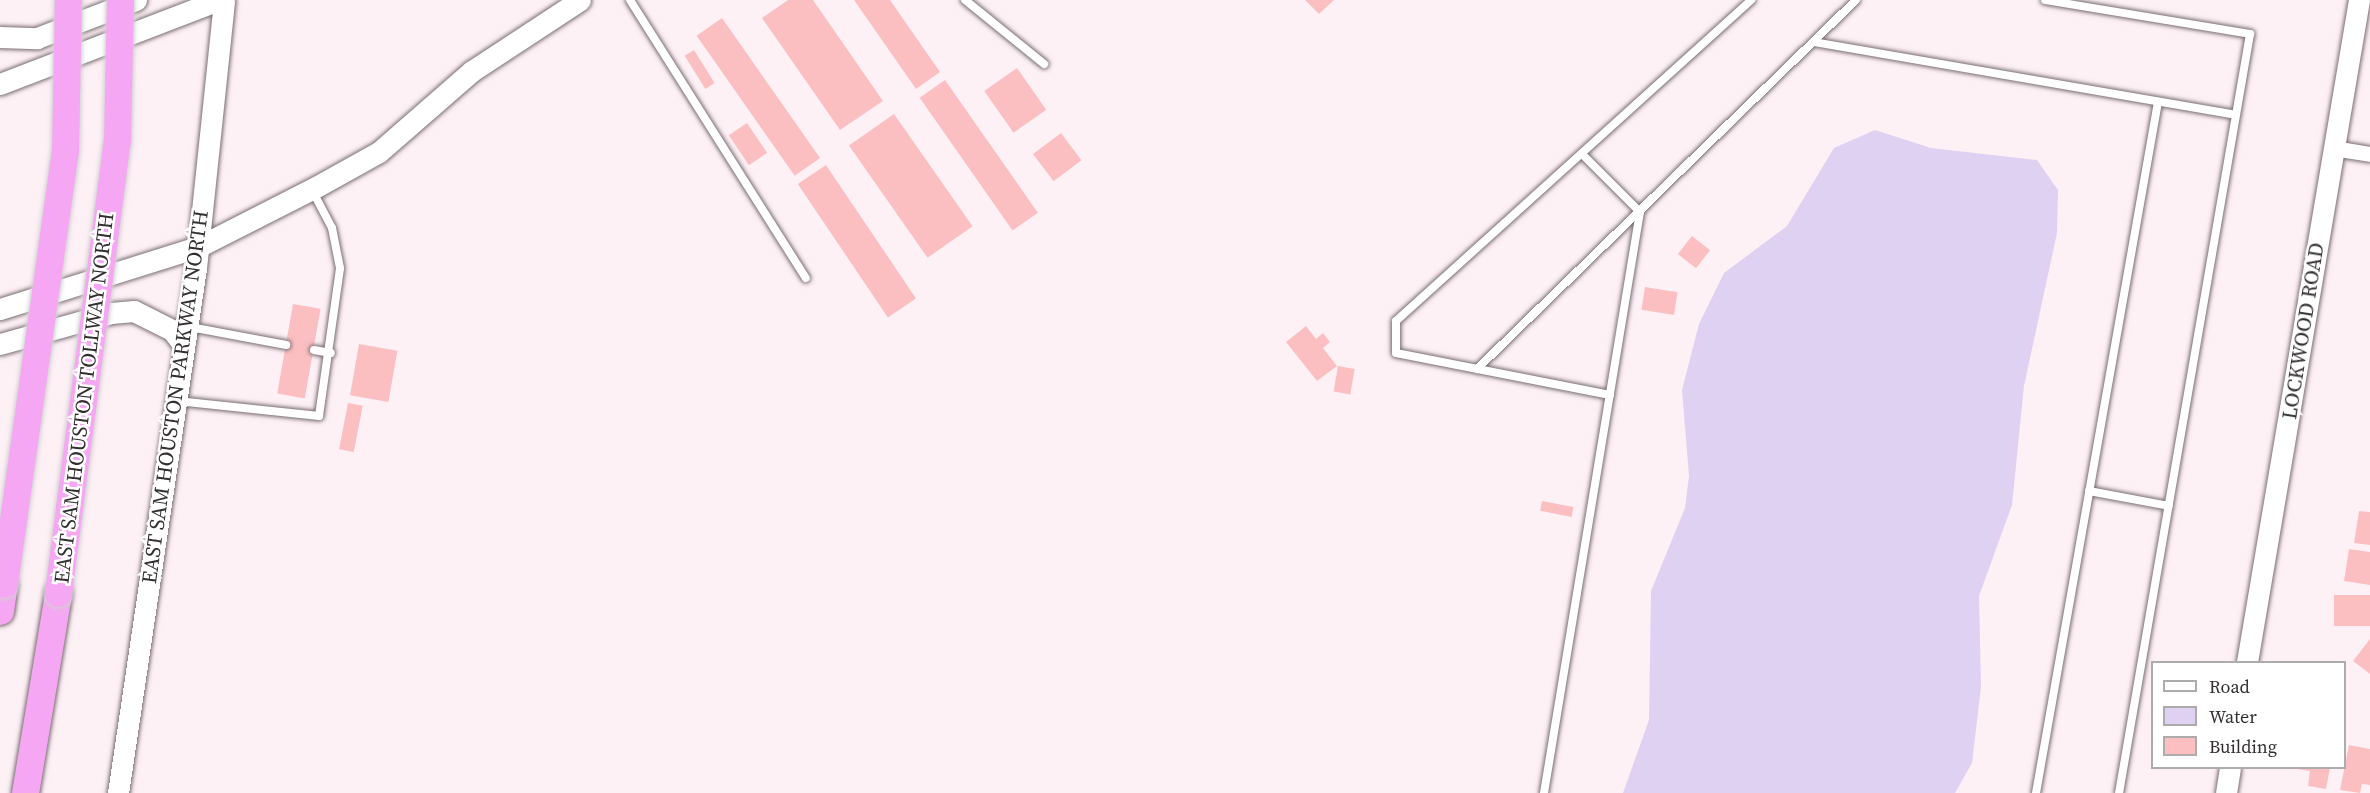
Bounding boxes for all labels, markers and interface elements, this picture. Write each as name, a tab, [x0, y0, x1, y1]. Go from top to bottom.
street label: EAST SAM HOUSTON PARKWAY NORTH	[136, 208, 214, 586]
street label: EAST SAM HOUSTON TOLLWAY NORTH	[49, 210, 119, 586]
street label: LOCKWOOD ROAD	[2277, 241, 2329, 421]
legend	[2151, 661, 2346, 769]
text: Road	[2209, 674, 2250, 699]
text: Water	[2209, 704, 2257, 729]
text: Building	[2209, 734, 2277, 759]

